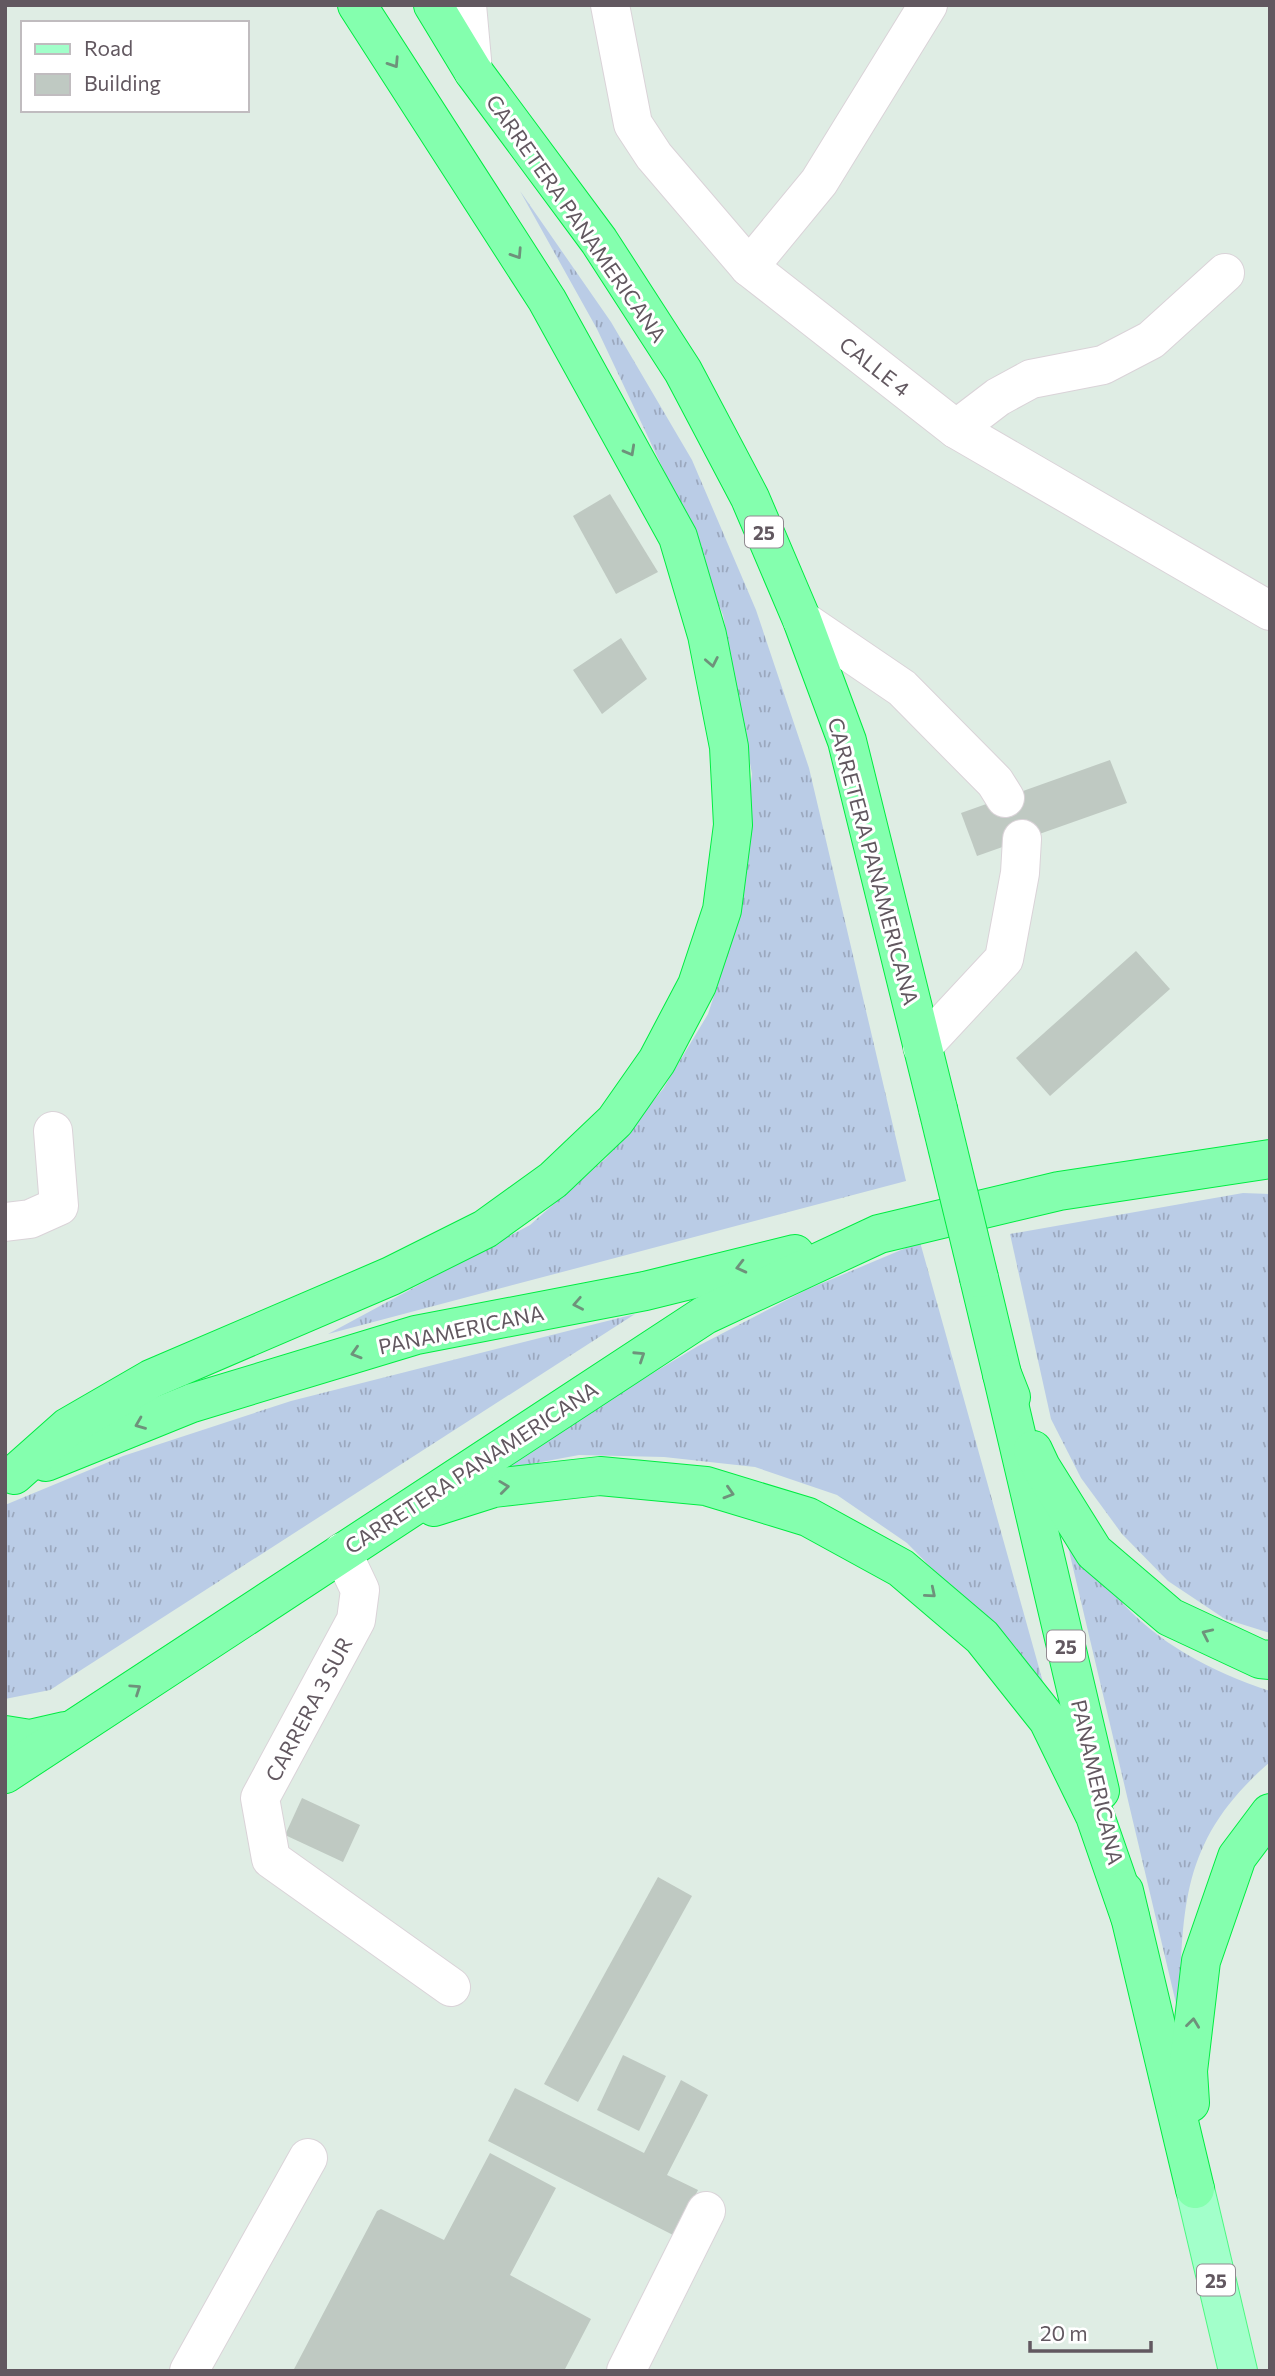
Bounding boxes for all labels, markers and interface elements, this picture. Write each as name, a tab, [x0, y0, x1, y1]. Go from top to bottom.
legend	[21, 21, 248, 112]
text: Road	[84, 35, 133, 60]
one-way arrow	[385, 55, 398, 68]
text: Building	[84, 70, 161, 95]
street label: CARRETERA PANAMERICANA	[482, 89, 672, 347]
one-way arrow	[509, 246, 521, 259]
street label: CALLE 4	[835, 331, 915, 401]
one-way arrow	[622, 444, 635, 457]
road number: 25	[745, 516, 783, 548]
one-way arrow	[704, 656, 719, 668]
street label: CARRETERA PANAMERICANA	[824, 715, 924, 1007]
one-way arrow	[736, 1259, 748, 1273]
one-way arrow	[572, 1296, 584, 1311]
street label: PANAMERICANA	[376, 1299, 546, 1359]
one-way arrow	[350, 1345, 362, 1360]
one-way arrow	[632, 1352, 645, 1365]
street label: CARRETERA PANAMERICANA	[340, 1376, 602, 1558]
one-way arrow	[134, 1416, 147, 1430]
one-way arrow	[498, 1479, 510, 1494]
one-way arrow	[723, 1485, 735, 1500]
one-way arrow	[923, 1585, 936, 1597]
one-way arrow	[1202, 1628, 1214, 1642]
road number: 25	[1047, 1630, 1085, 1662]
street label: CARRERA 3 SUR	[259, 1633, 357, 1785]
one-way arrow	[128, 1685, 141, 1698]
street label: PANAMERICANA	[1067, 1697, 1129, 1867]
one-way arrow	[1186, 2017, 1201, 2029]
road number: 25	[1197, 2264, 1235, 2296]
scale bar	[1030, 2310, 1151, 2354]
text: 20 m	[1040, 2320, 1088, 2345]

